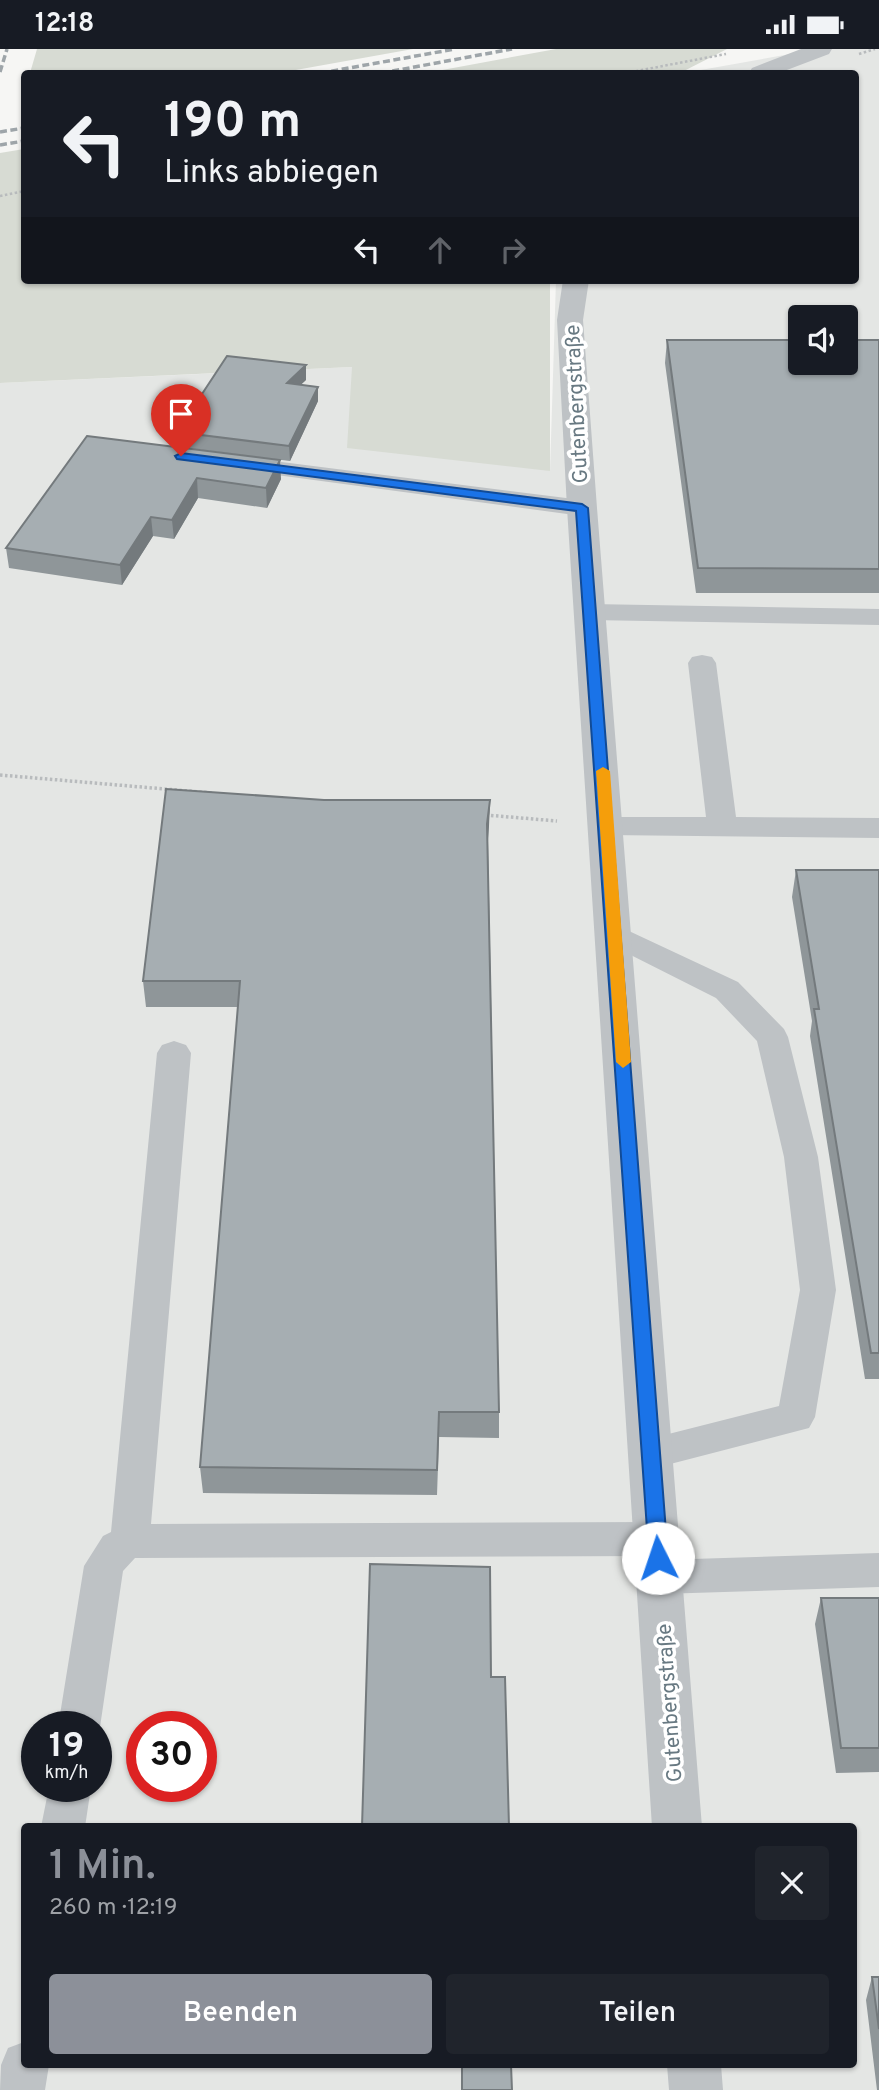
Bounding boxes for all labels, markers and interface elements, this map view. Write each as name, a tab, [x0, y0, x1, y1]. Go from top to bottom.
text: 12:18	[35, 8, 94, 41]
text: 190 m	[164, 93, 301, 155]
icon: left	[49, 98, 140, 189]
text: Links abbiegen	[164, 154, 379, 194]
icon: left	[348, 231, 386, 269]
icon: ahead	[421, 231, 459, 269]
icon: right	[494, 231, 532, 269]
map controls	[788, 305, 858, 375]
button: sound	[788, 305, 858, 375]
street label: Gutenbergstraße	[560, 324, 595, 484]
pin	[151, 384, 211, 456]
icon: arrive	[162, 395, 200, 433]
position arrow	[621, 1521, 695, 1595]
street label: Gutenbergstraße	[651, 1623, 690, 1783]
speed limit sign: 30	[126, 1711, 217, 1802]
text: 19	[49, 1725, 84, 1769]
text: km/h	[45, 1762, 88, 1785]
text: 1 Min.	[49, 1841, 156, 1894]
button: close	[755, 1846, 829, 1920]
text: 260 m · 12:19	[49, 1894, 177, 1923]
button: Beenden	[49, 1974, 432, 2054]
button: Teilen	[446, 1974, 829, 2054]

